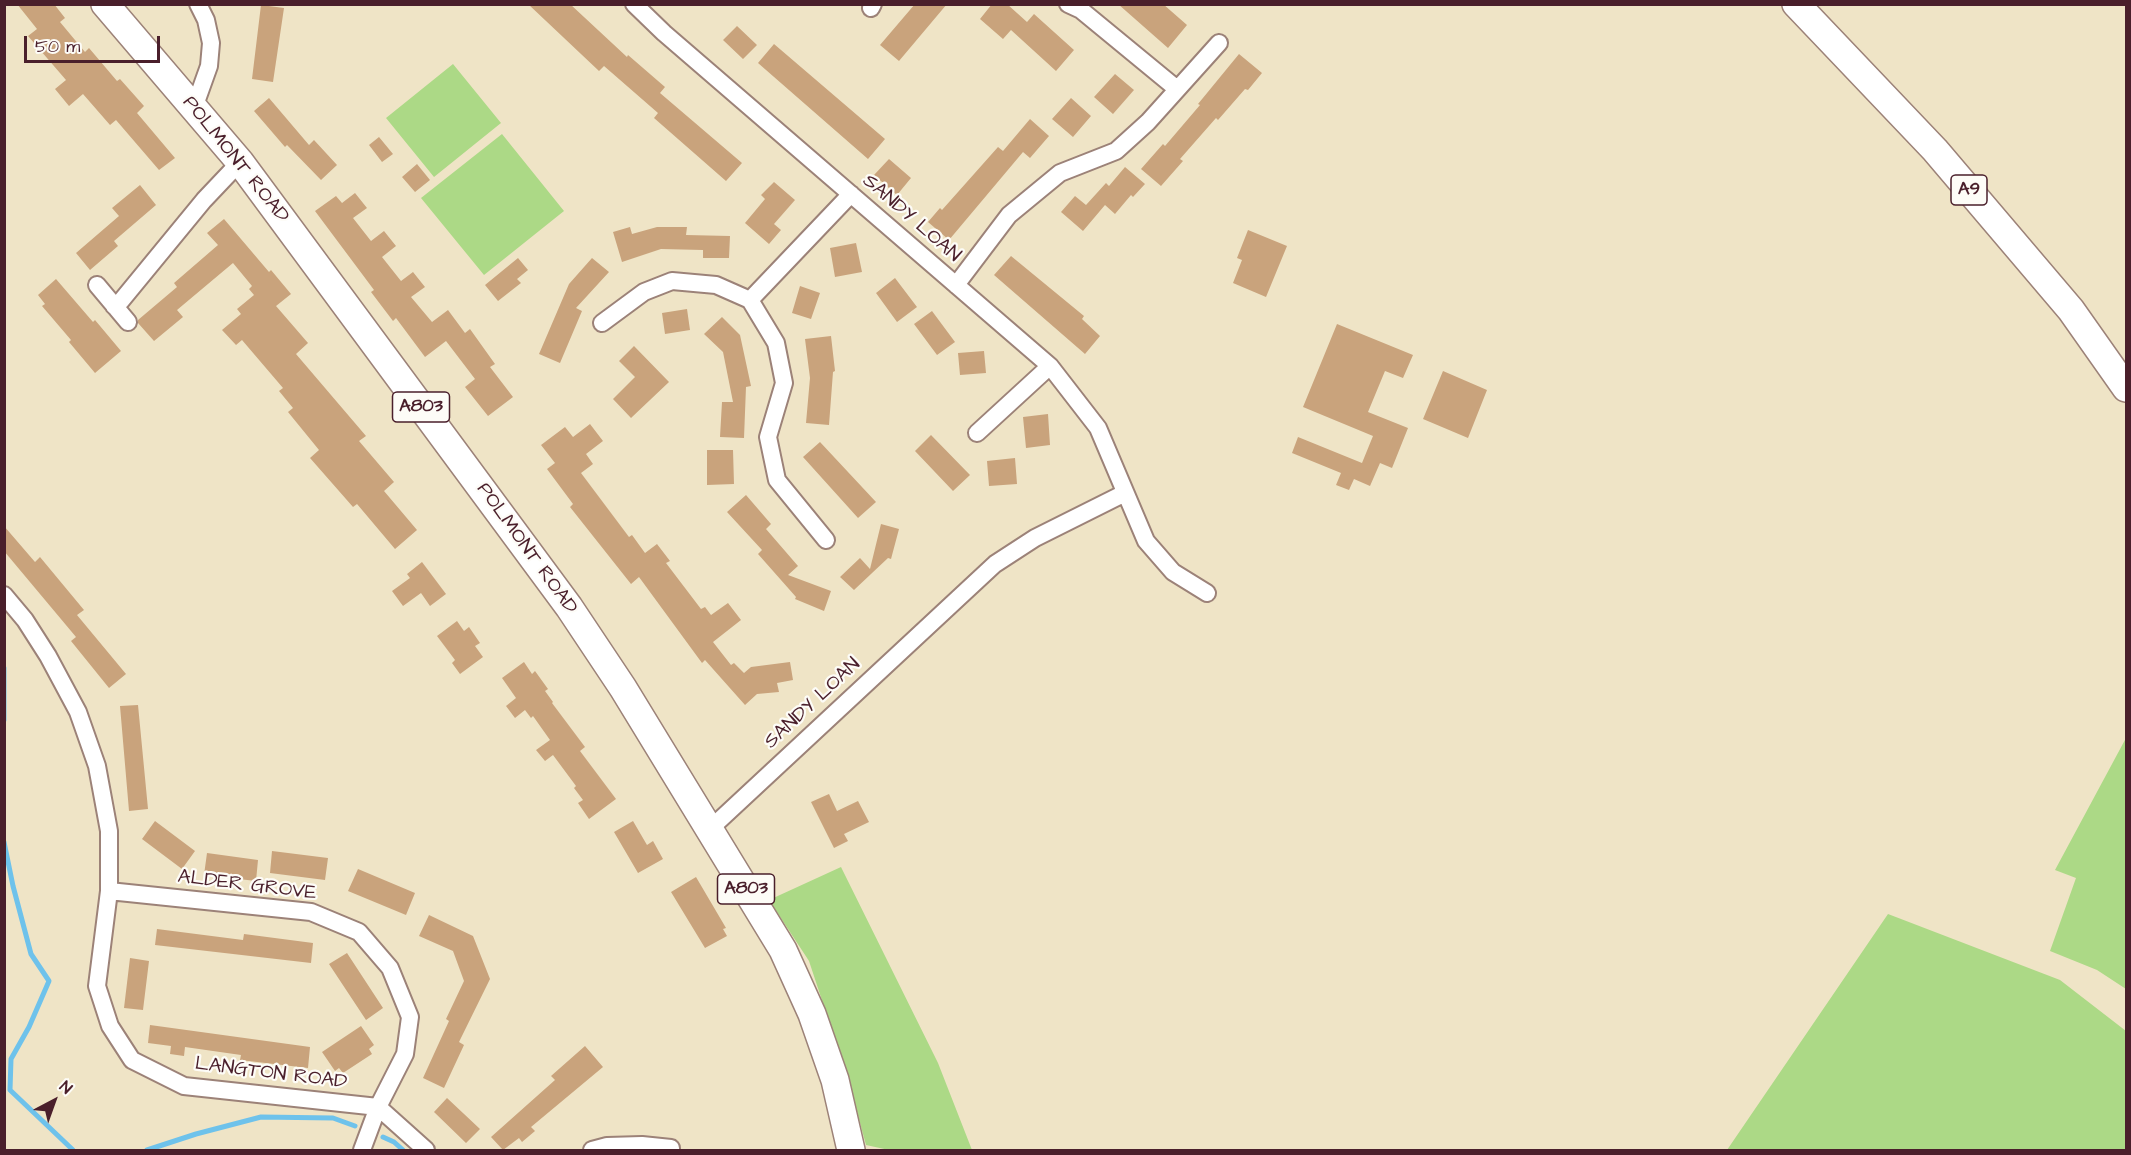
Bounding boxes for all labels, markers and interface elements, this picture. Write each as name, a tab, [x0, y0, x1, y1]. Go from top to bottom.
scale bar	[27, 24, 164, 62]
text: 50 m	[35, 34, 80, 59]
street label: POLMONT ROAD	[176, 92, 294, 228]
street label: SANDY LOAN	[857, 170, 965, 268]
road number: A9	[1951, 175, 1987, 205]
road number: A803	[392, 392, 450, 422]
street label: POLMONT ROAD	[470, 479, 582, 619]
street label: SANDY LOAN	[760, 653, 866, 755]
street label: ALDER GROVE	[176, 866, 318, 906]
road number: A803	[718, 874, 774, 904]
street label: LANGTON ROAD	[194, 1053, 348, 1095]
north arrow	[24, 1071, 84, 1131]
text: N	[55, 1076, 77, 1099]

